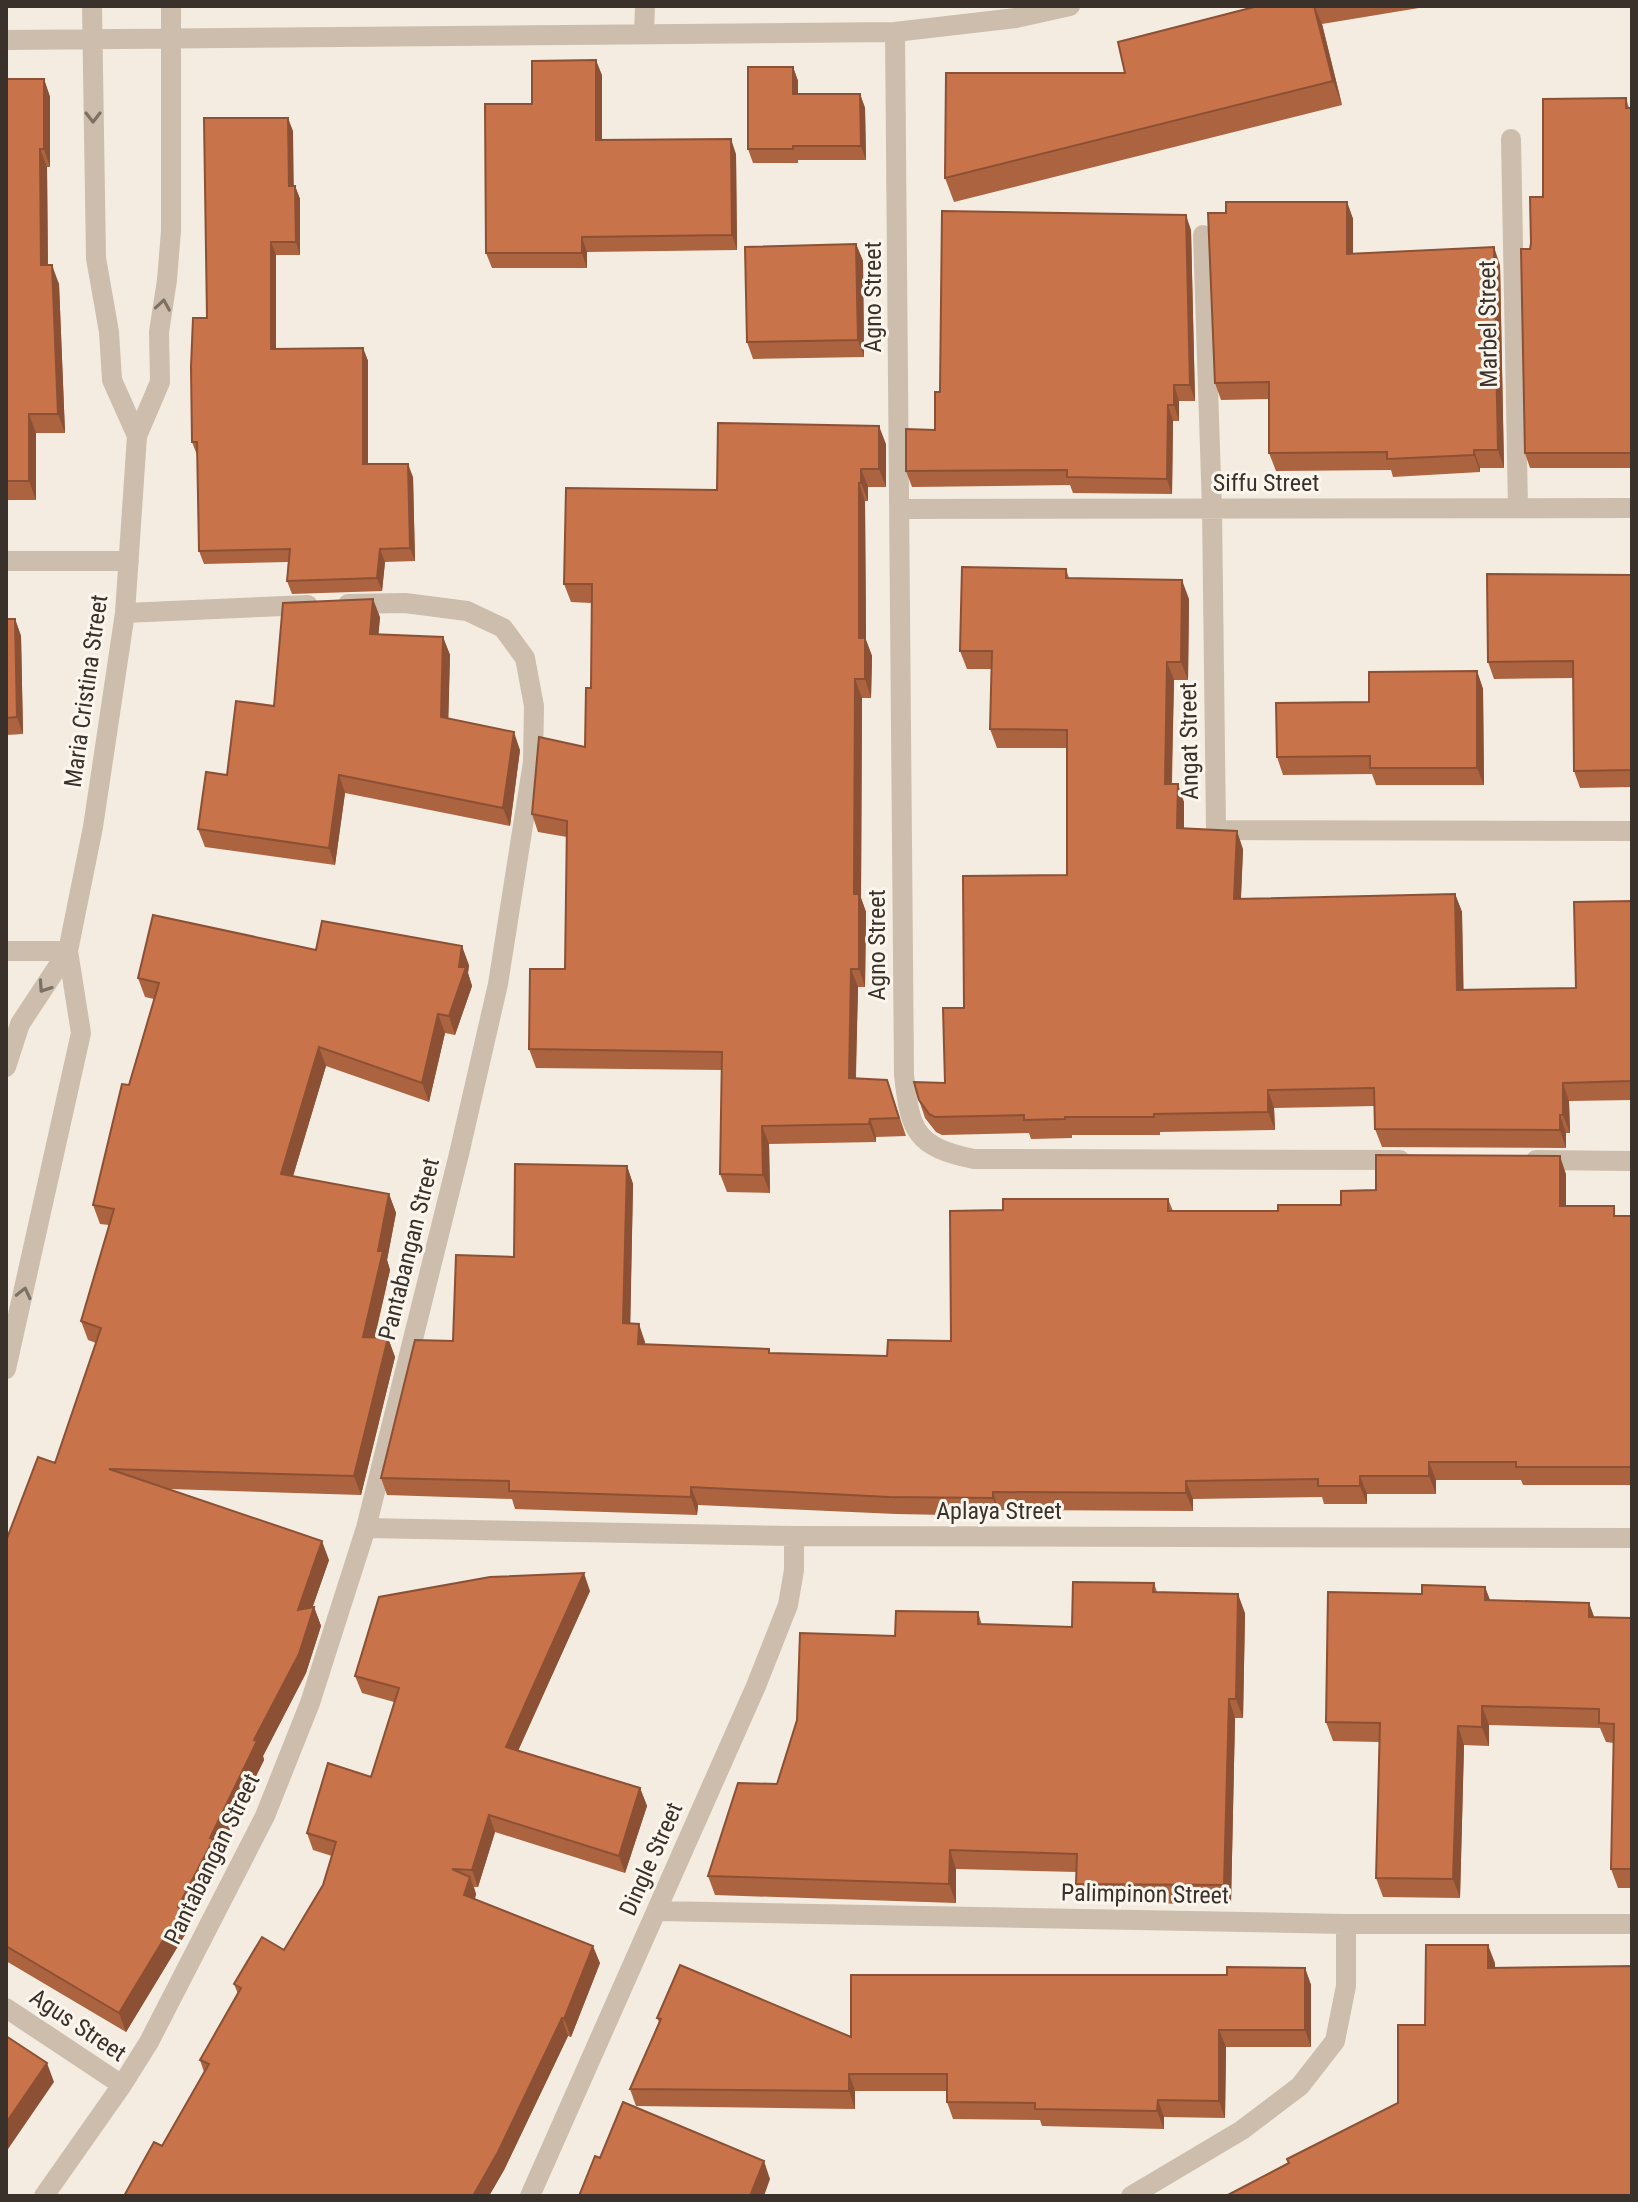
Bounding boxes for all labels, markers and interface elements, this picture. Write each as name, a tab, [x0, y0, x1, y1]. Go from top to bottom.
one-way arrow	[84, 111, 102, 124]
street label: Agno Street	[859, 241, 887, 353]
street label: Marbel Street	[1473, 260, 1503, 388]
one-way arrow	[154, 298, 171, 311]
street label: Siffu Street	[1213, 469, 1319, 497]
street label: Maria Cristina Street	[59, 593, 113, 789]
street label: Angat Street	[1174, 682, 1204, 800]
street label: Agno Street	[863, 889, 891, 1001]
one-way arrow	[39, 979, 54, 993]
street label: Pantabangan Street	[373, 1155, 445, 1343]
one-way arrow	[15, 1286, 32, 1300]
street label: Aplaya Street	[936, 1497, 1062, 1525]
street label: Pantabangan Street	[159, 1769, 265, 1949]
street label: Dingle Street	[614, 1798, 688, 1920]
street label: Palimpinon Street	[1061, 1879, 1229, 1909]
street label: Agus Street	[25, 1983, 131, 2067]

